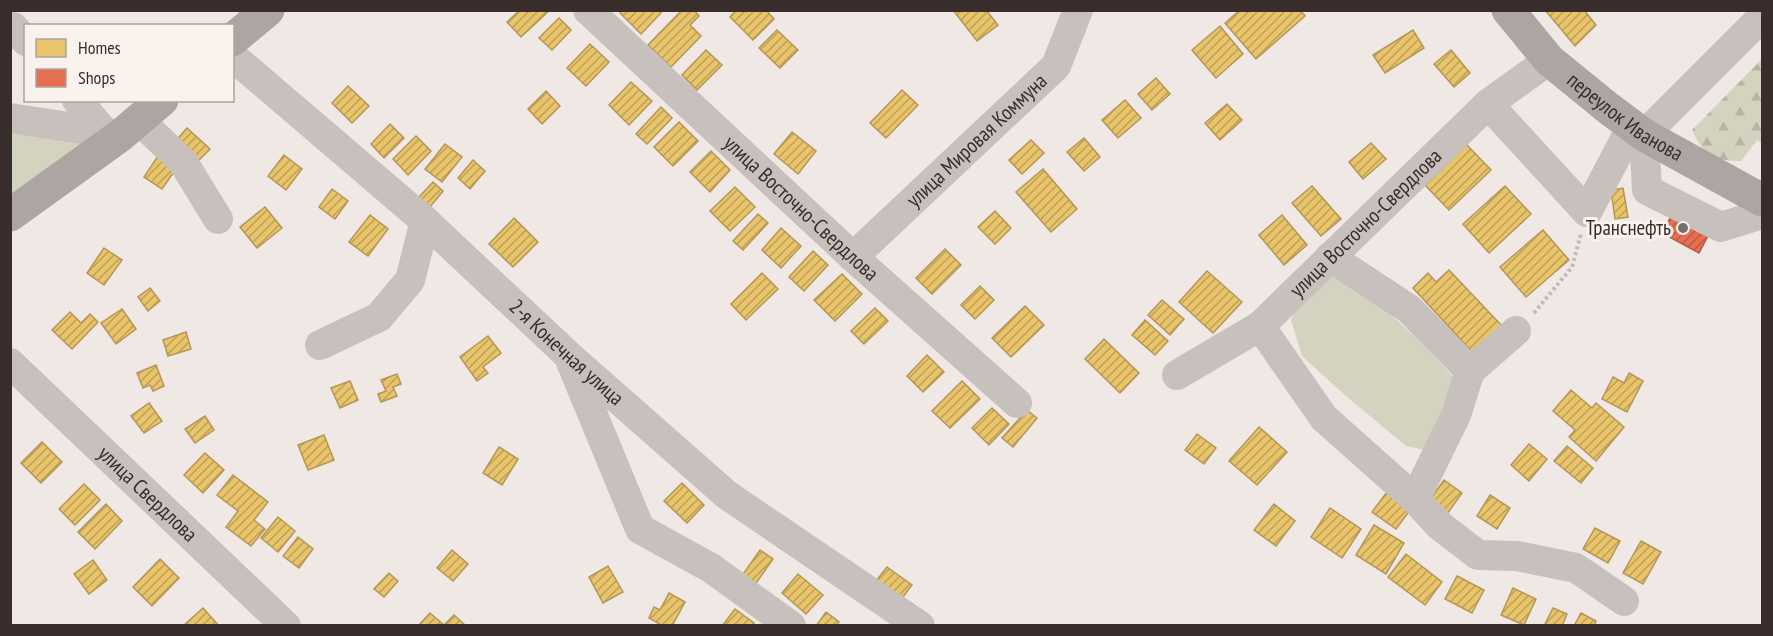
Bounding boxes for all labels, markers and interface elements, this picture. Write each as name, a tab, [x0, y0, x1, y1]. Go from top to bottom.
legend	[24, 24, 234, 102]
text: Homes	[78, 36, 121, 59]
text: Shops	[78, 66, 115, 89]
street label: переулок Иванова	[1562, 66, 1688, 167]
street label: улица Мировая Коммуна	[900, 67, 1053, 213]
street label: улица Восточно-Свердлова	[718, 129, 885, 287]
street label: улица Восточно-Свердлова	[1284, 142, 1447, 303]
place label: Транснефть	[1586, 214, 1671, 241]
marker: Транснефть	[1676, 221, 1690, 235]
street label: 2-я Конечная улица	[504, 293, 630, 411]
street label: улица Свердлова	[92, 440, 203, 548]

